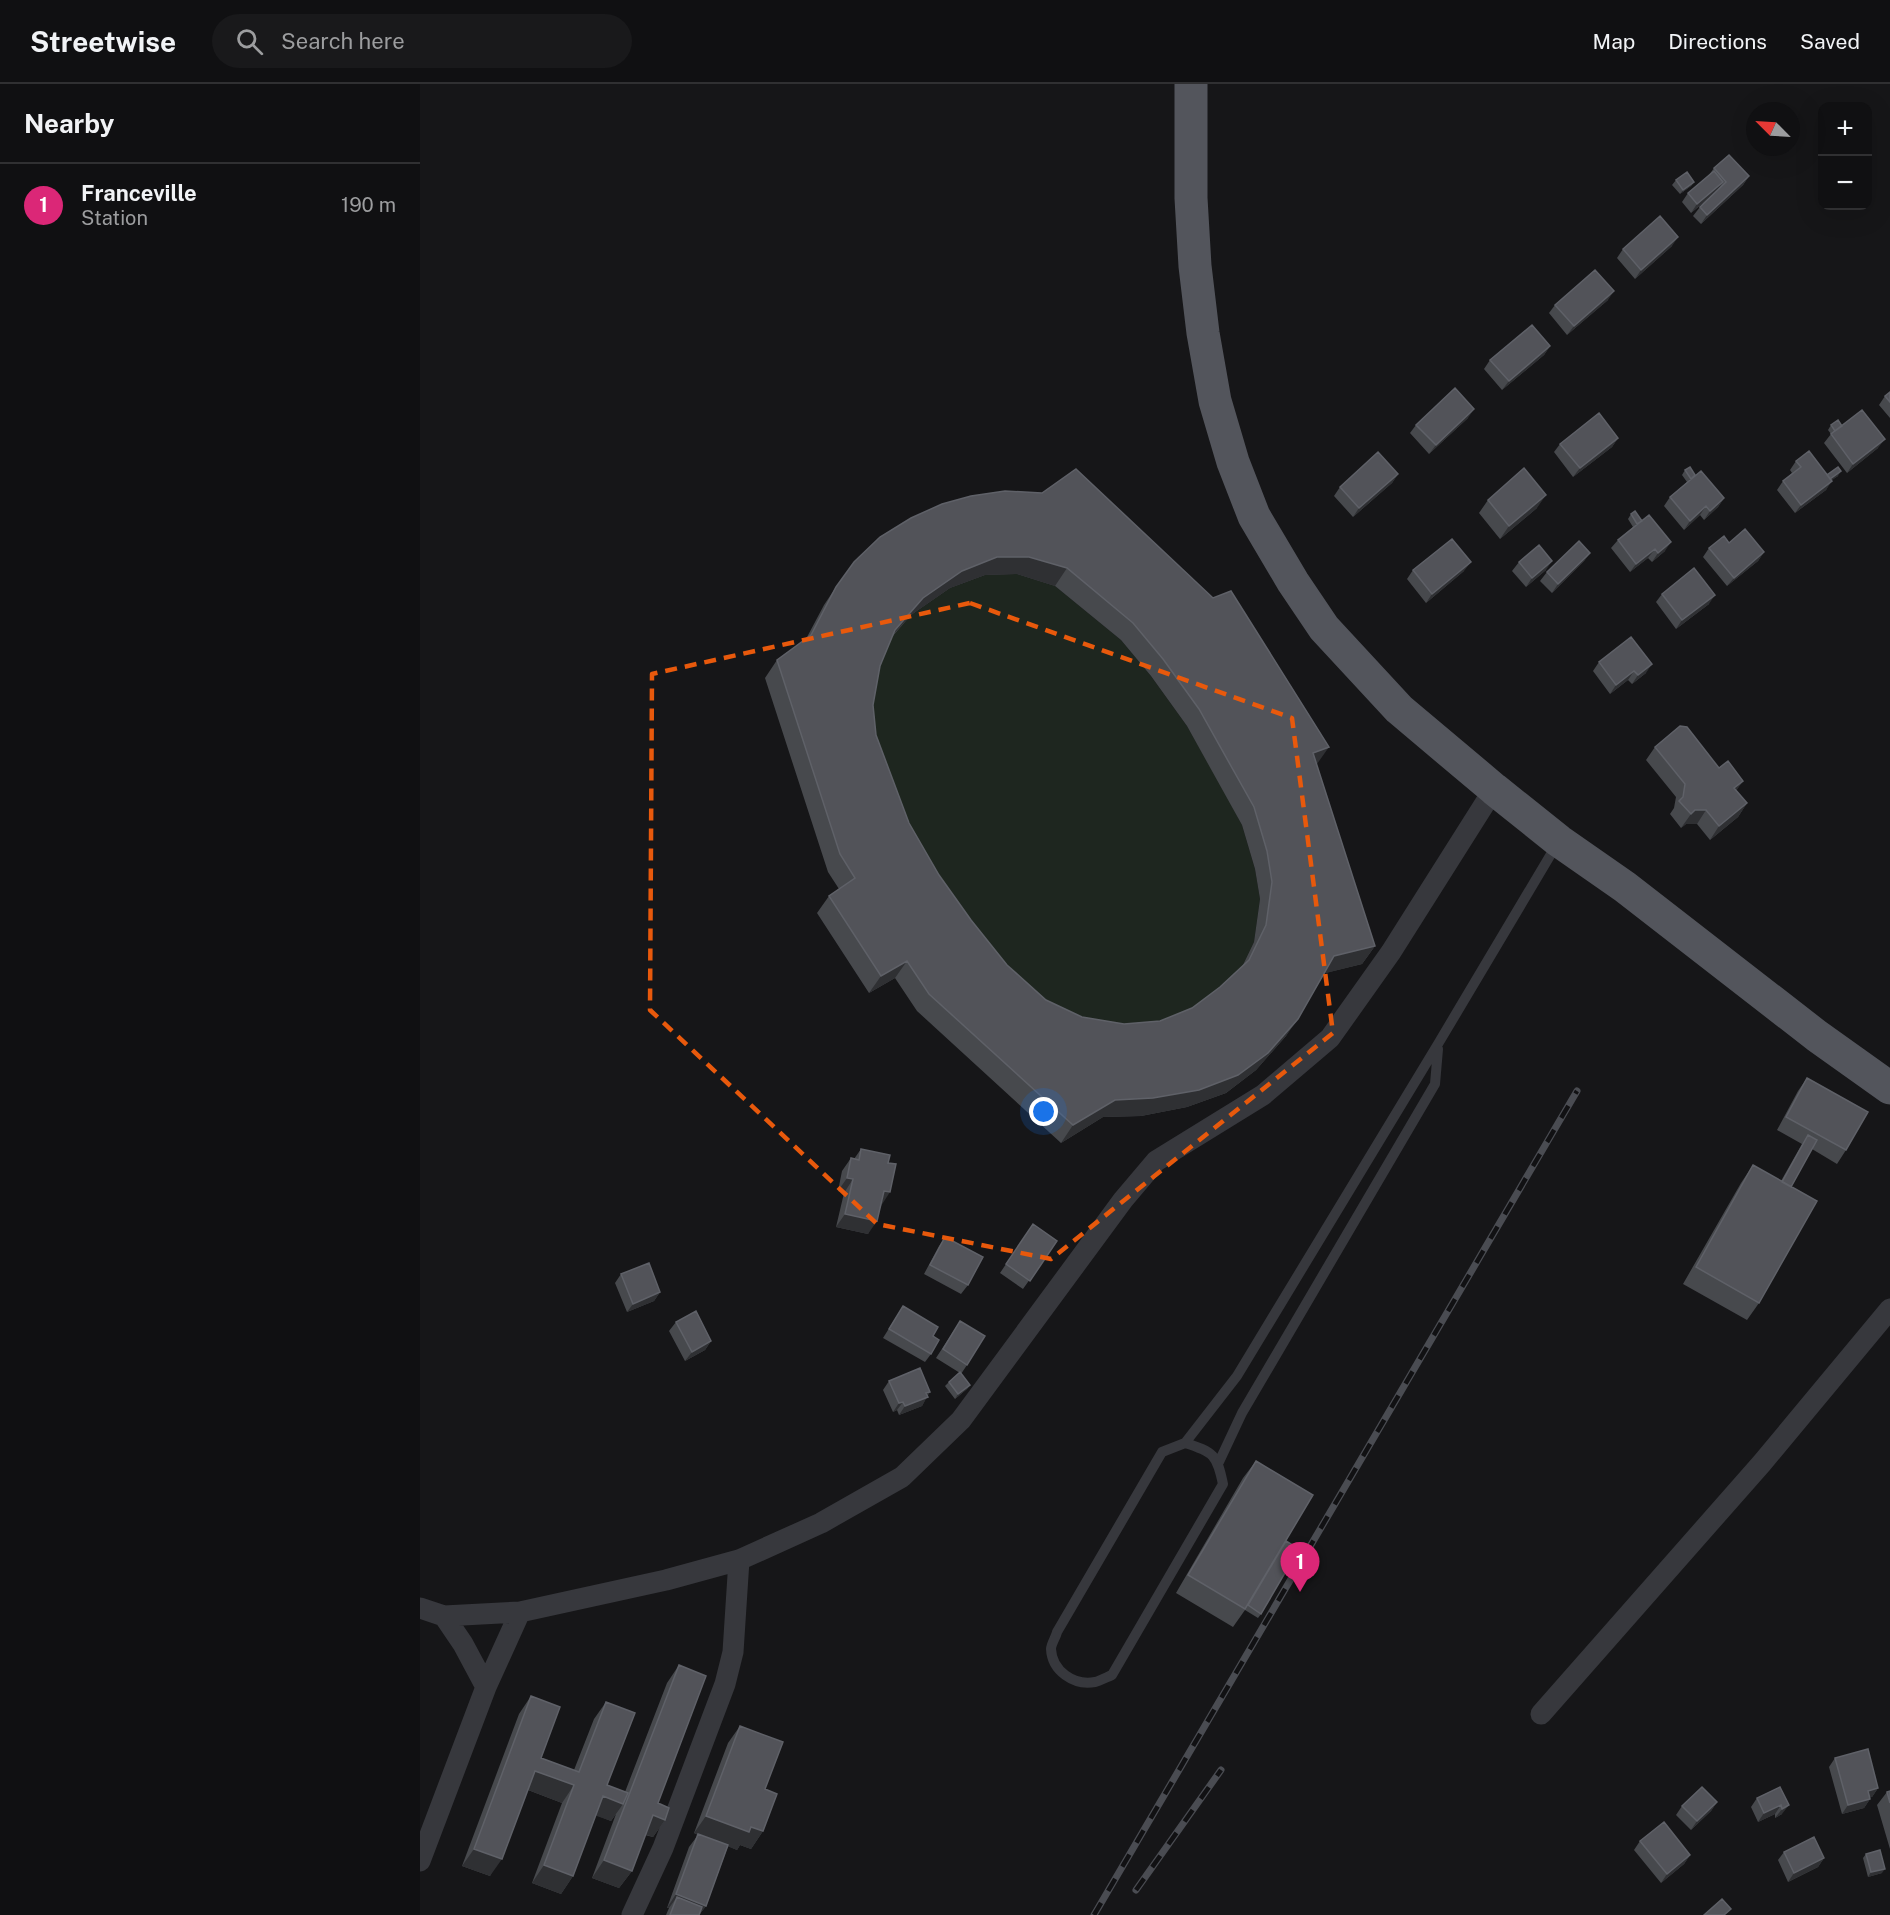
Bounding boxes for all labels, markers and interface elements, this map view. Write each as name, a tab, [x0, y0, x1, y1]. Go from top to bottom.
search box	[212, 14, 632, 68]
text: Streetwise	[30, 25, 176, 58]
icon: search	[233, 25, 266, 58]
text: Search here	[281, 28, 405, 54]
text: Map	[1593, 29, 1635, 54]
text: Directions	[1668, 29, 1767, 54]
text: Saved	[1800, 29, 1860, 54]
north arrow	[1746, 102, 1800, 156]
map controls	[1818, 102, 1872, 210]
button: +	[1818, 102, 1872, 156]
text: Nearby	[24, 108, 114, 139]
button: −	[1818, 156, 1872, 210]
text: Franceville	[81, 180, 197, 206]
text: 1	[39, 193, 48, 217]
text: 190 m	[341, 193, 396, 217]
text: Station	[81, 206, 148, 230]
your location	[1029, 1097, 1058, 1126]
pin: 1	[1280, 1542, 1320, 1592]

